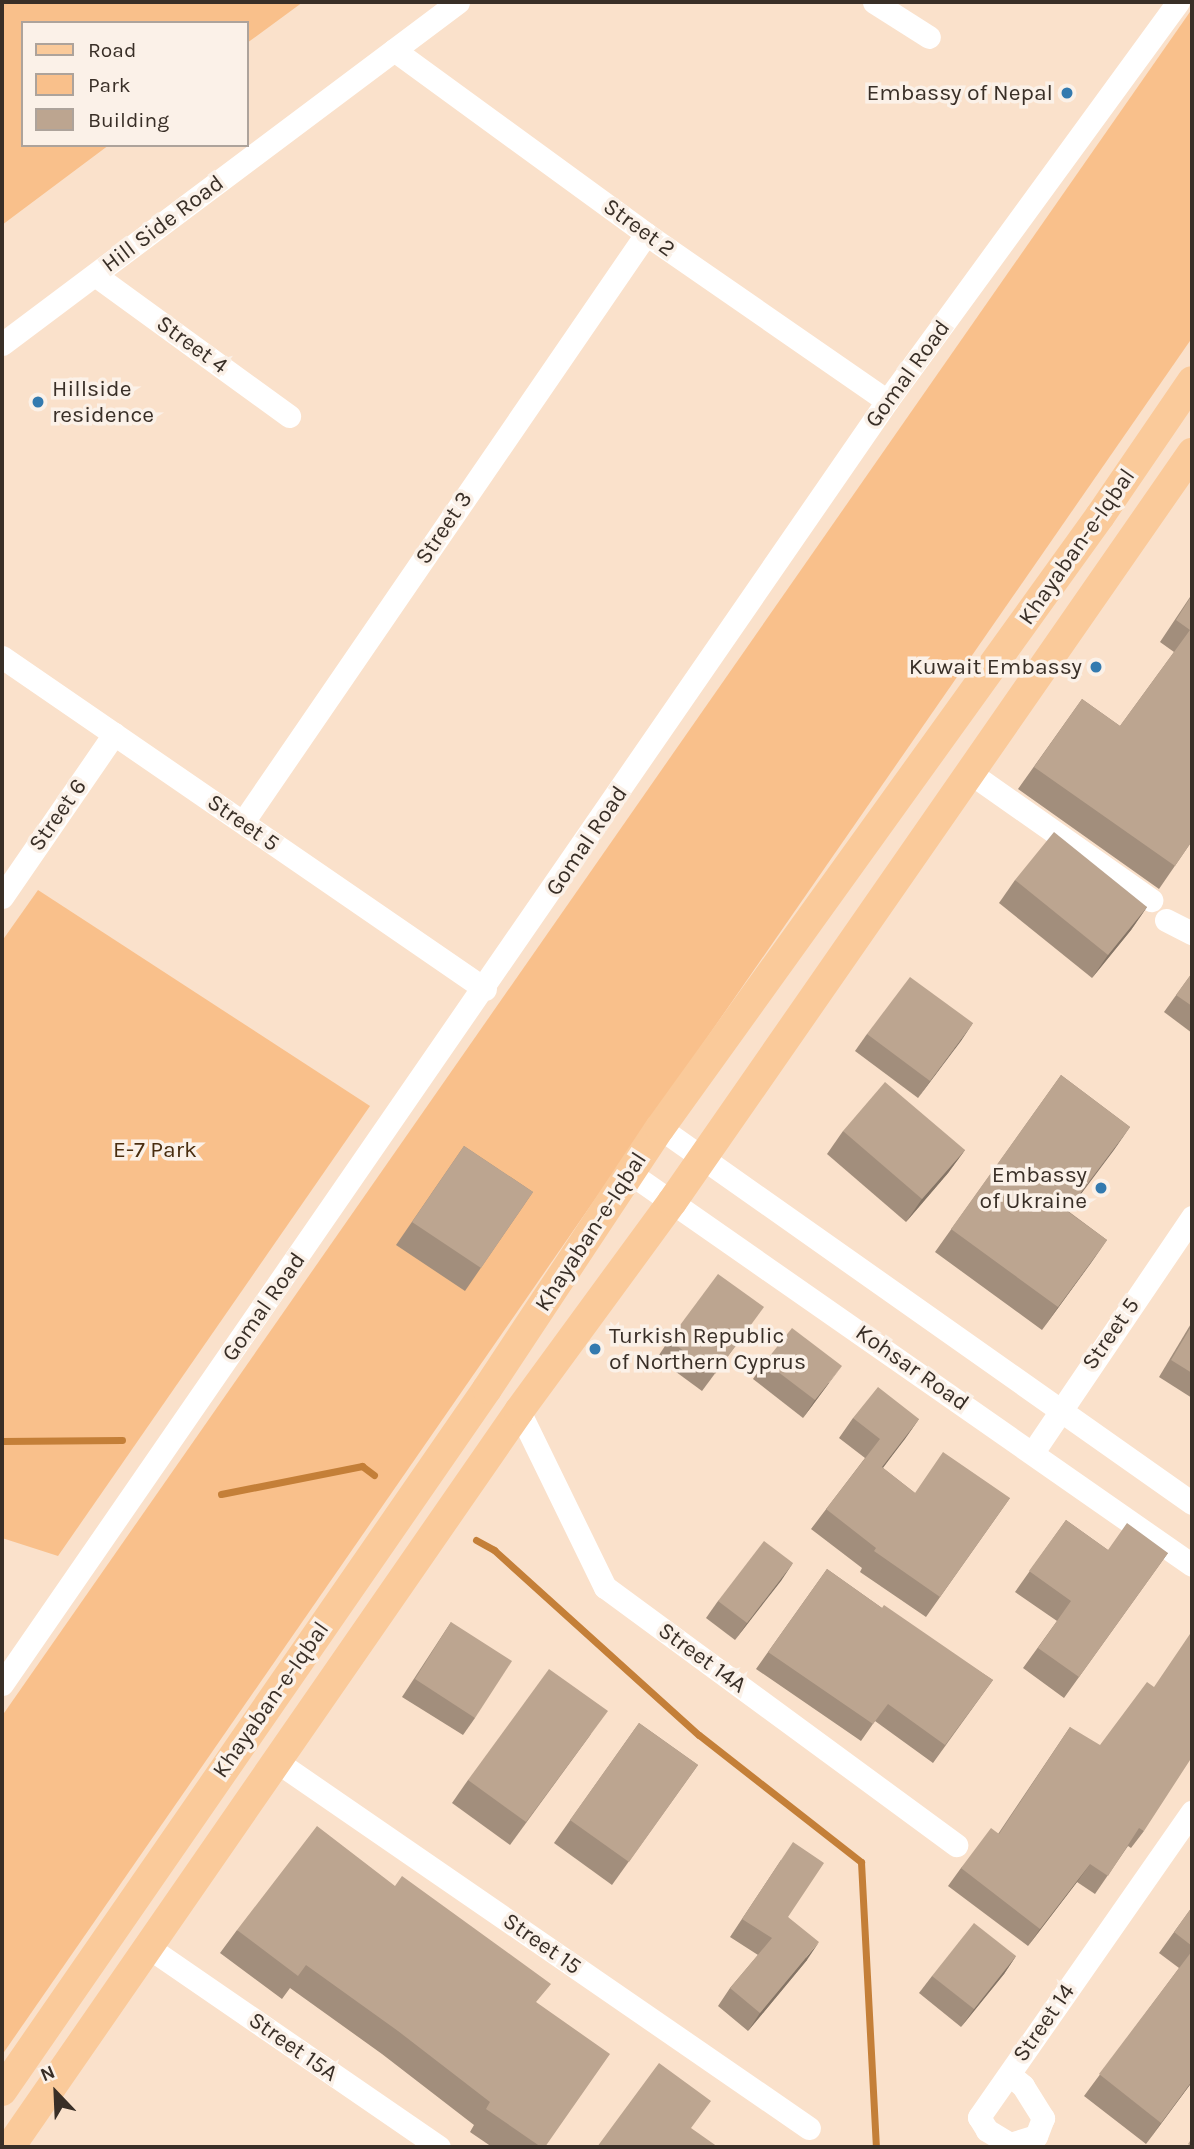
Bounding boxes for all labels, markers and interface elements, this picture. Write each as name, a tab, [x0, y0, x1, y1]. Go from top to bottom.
legend	[21, 21, 248, 147]
text: Road	[88, 38, 136, 62]
text: Park	[88, 73, 131, 97]
place label: Embassy of Nepal	[866, 79, 1053, 107]
marker: Embassy of Nepal	[1059, 85, 1075, 101]
text: Building	[88, 108, 169, 132]
street label: Hill Side Road	[97, 169, 229, 279]
street label: Street 2	[598, 193, 680, 263]
street label: Street 4	[151, 310, 233, 380]
street label: Gomal Road	[860, 315, 956, 433]
place label: Hillside residence	[52, 375, 154, 429]
marker: Hillside residence	[30, 394, 46, 410]
street label: Khayaban-e-Iqbal	[1013, 464, 1141, 630]
street label: Street 3	[410, 486, 478, 570]
place label: Kuwait Embassy	[909, 653, 1082, 681]
marker: Kuwait Embassy	[1088, 659, 1104, 675]
street label: Street 6	[23, 774, 93, 856]
street label: Gomal Road	[540, 781, 634, 901]
street label: Street 5	[202, 788, 284, 858]
park label: E-7 Park	[113, 1136, 197, 1164]
street label: Khayaban-e-Iqbal	[529, 1147, 653, 1317]
place label: Embassy of Ukraine	[980, 1161, 1087, 1215]
marker: Embassy of Ukraine	[1093, 1180, 1109, 1196]
street label: Gomal Road	[216, 1247, 312, 1367]
street label: Street 5	[1076, 1293, 1146, 1375]
street label: Kohsar Road	[850, 1319, 974, 1417]
place label: Turkish Republic of Northern Cyprus	[609, 1322, 806, 1376]
marker: Turkish Republic of Northern Cyprus	[587, 1341, 603, 1357]
street label: Khayaban-e-Iqbal	[207, 1617, 335, 1783]
street label: Street 14A	[653, 1617, 751, 1699]
street label: Street 15	[498, 1907, 586, 1981]
street label: Street 14	[1007, 1979, 1081, 2067]
street label: Street 15A	[243, 2006, 343, 2088]
north arrow	[21, 2058, 91, 2128]
text: N	[37, 2061, 58, 2086]

